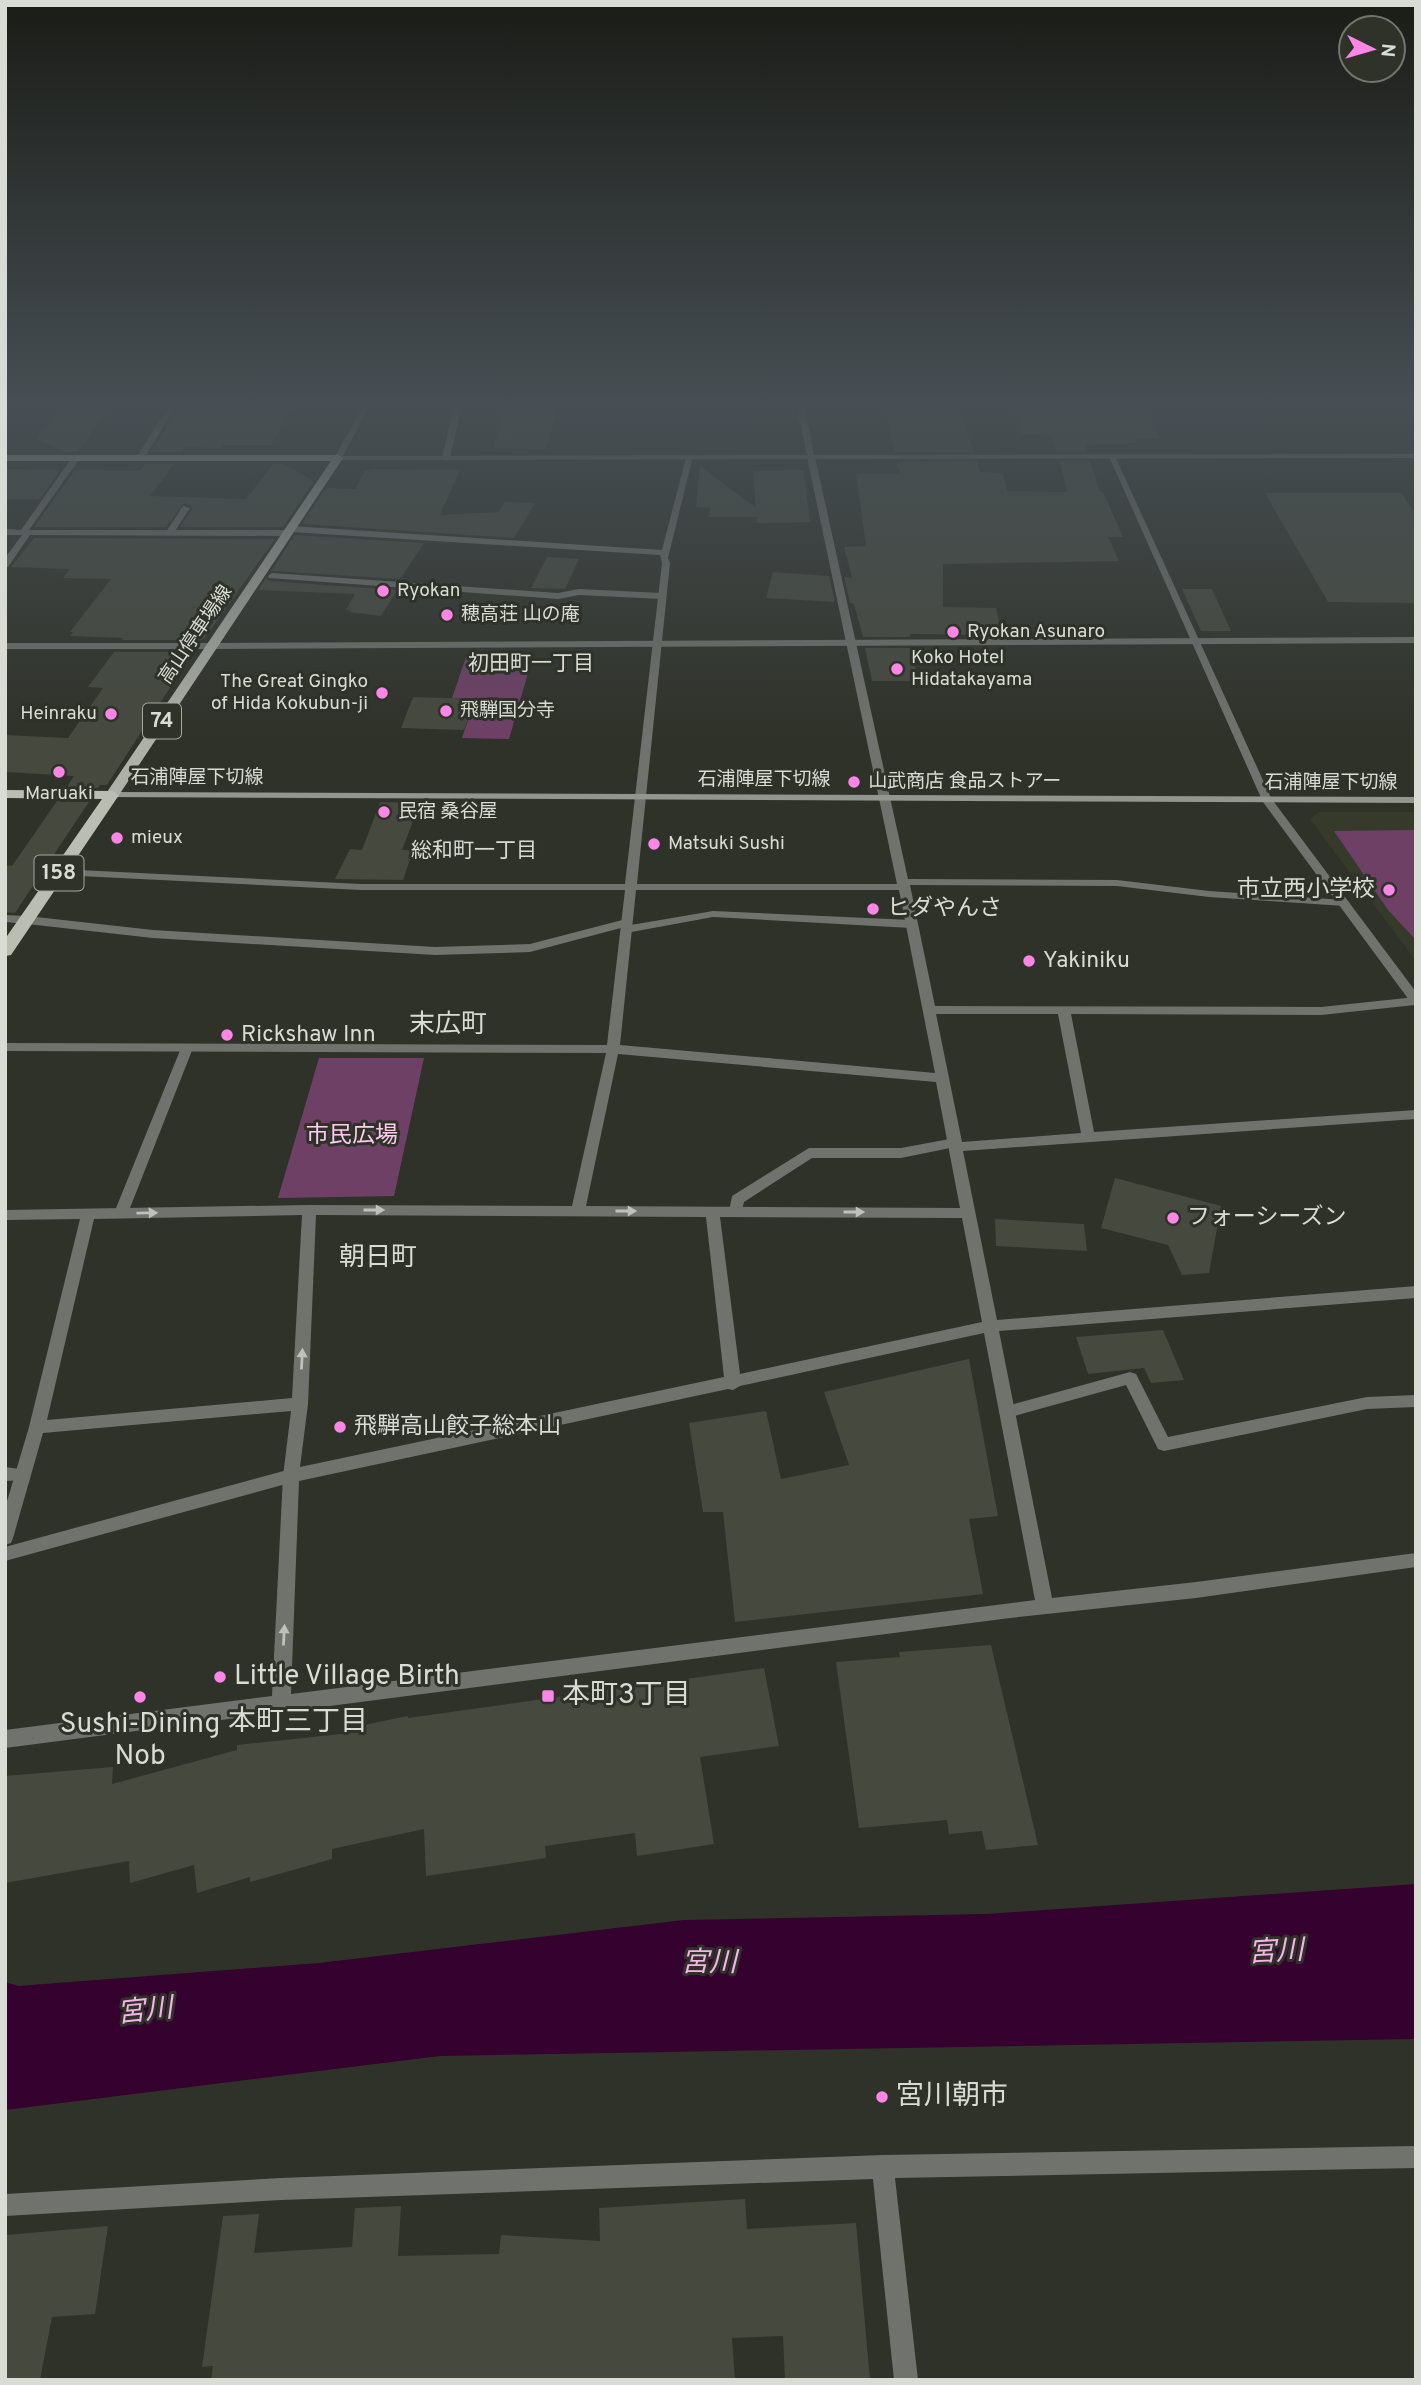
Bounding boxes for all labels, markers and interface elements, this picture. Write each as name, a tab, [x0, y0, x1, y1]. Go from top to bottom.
north arrow	[1337, 14, 1407, 84]
text: N	[1374, 42, 1399, 58]
place label: Ryokan	[397, 579, 460, 603]
street label: 高山停車場線	[154, 581, 238, 689]
marker: Ryokan	[375, 583, 391, 599]
place label: 穂高荘 山の庵	[461, 603, 579, 627]
marker: 穂高荘 山の庵	[439, 607, 455, 623]
place label: Ryokan Asunaro	[967, 620, 1105, 644]
marker: Ryokan Asunaro	[945, 624, 961, 640]
place label: Koko Hotel Hidatakayama	[911, 646, 1032, 692]
district label: 初田町一丁目	[468, 651, 594, 678]
marker: Koko Hotel Hidatakayama	[889, 661, 905, 677]
place label: The Great Gingko of Hida Kokubun-ji	[211, 670, 368, 716]
marker: The Great Gingko of Hida Kokubun-ji	[374, 685, 390, 701]
place label: 飛騨国分寺	[460, 699, 555, 723]
place label: Heinraku	[20, 702, 97, 726]
marker: 飛騨国分寺	[438, 703, 454, 719]
road number: 74	[143, 704, 181, 738]
marker: Heinraku	[103, 706, 119, 722]
marker: Maruaki	[51, 764, 67, 780]
street label: 石浦陣屋下切線	[130, 766, 264, 790]
street label: 石浦陣屋下切線	[697, 768, 831, 792]
place label: 山武商店 食品ストアー	[868, 770, 1061, 794]
street label: 石浦陣屋下切線	[1264, 771, 1398, 795]
marker: 山武商店 食品ストアー	[846, 774, 862, 790]
place label: Maruaki	[25, 782, 93, 806]
place label: 民宿 桑谷屋	[398, 800, 497, 824]
marker: 民宿 桑谷屋	[376, 804, 392, 820]
place label: mieux	[131, 826, 183, 850]
marker: mieux	[109, 830, 125, 846]
place label: Matsuki Sushi	[668, 832, 785, 856]
marker: Matsuki Sushi	[646, 836, 662, 852]
district label: 総和町一丁目	[411, 838, 537, 865]
road number: 158	[34, 856, 84, 890]
place label: 市立西小学校	[1237, 876, 1375, 905]
marker: 市立西小学校	[1381, 882, 1397, 898]
place label: ヒダやんさ	[887, 895, 1002, 924]
marker: ヒダやんさ	[865, 901, 881, 917]
place label: Yakiniku	[1043, 947, 1130, 976]
marker: Yakiniku	[1021, 953, 1037, 969]
district label: 末広町	[409, 1009, 487, 1042]
place label: Rickshaw Inn	[241, 1021, 376, 1050]
marker: Rickshaw Inn	[219, 1027, 235, 1043]
park label: 市民広場	[306, 1122, 398, 1151]
one-way arrow	[364, 1204, 386, 1216]
place label: フォーシーズン	[1187, 1204, 1346, 1233]
one-way arrow	[616, 1205, 638, 1217]
one-way arrow	[843, 1206, 865, 1218]
one-way arrow	[136, 1207, 158, 1219]
marker: フォーシーズン	[1165, 1210, 1181, 1226]
district label: 朝日町	[339, 1242, 417, 1275]
one-way arrow	[296, 1348, 307, 1370]
place label: 飛騨高山餃子総本山	[354, 1413, 561, 1442]
marker: 飛騨高山餃子総本山	[332, 1419, 348, 1435]
one-way arrow	[279, 1624, 290, 1646]
place label: Little Village Birth	[234, 1659, 460, 1695]
marker: Little Village Birth	[212, 1669, 228, 1685]
place label: 本町3丁目	[562, 1678, 691, 1714]
marker: 本町3丁目	[540, 1688, 556, 1704]
marker: Sushi-Dining Nob	[132, 1689, 148, 1705]
district label: 本町三丁目	[228, 1705, 368, 1741]
place label: Sushi-Dining Nob	[60, 1707, 220, 1775]
water label: 宮川	[1247, 1933, 1308, 1972]
water label: 宮川	[681, 1946, 740, 1982]
water label: 宮川	[115, 1991, 178, 2033]
place label: 宮川朝市	[896, 2079, 1008, 2115]
marker: 宮川朝市	[874, 2089, 890, 2105]

